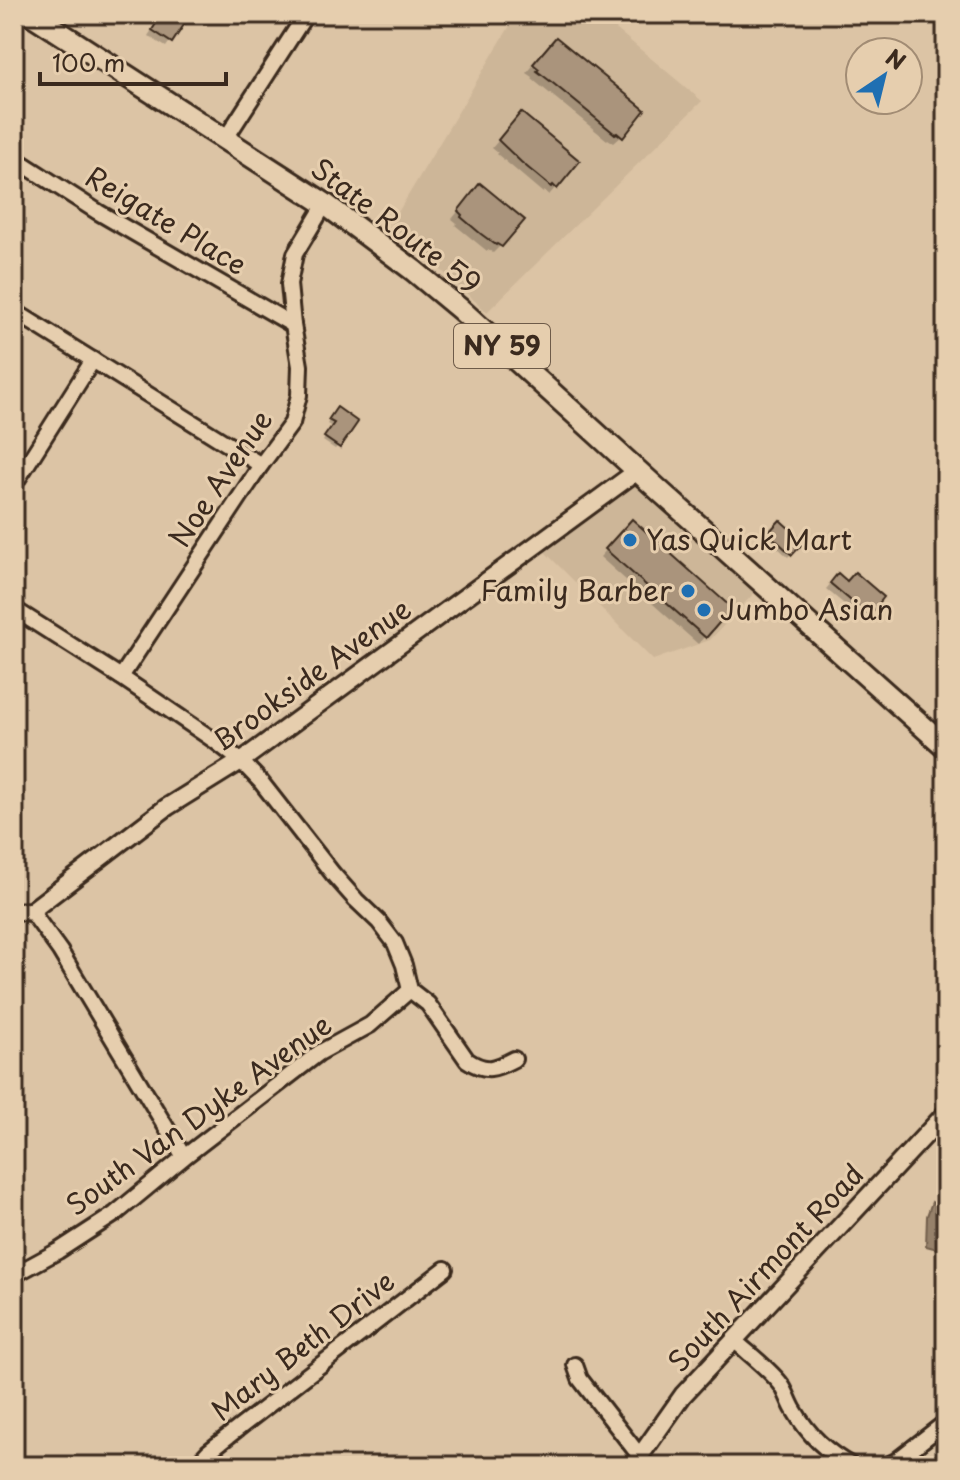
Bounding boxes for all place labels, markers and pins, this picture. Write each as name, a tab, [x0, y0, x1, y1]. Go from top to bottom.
place label: Yas Quick Mart	[646, 517, 852, 560]
marker: Yas Quick Mart	[621, 531, 639, 549]
place label: Family Barber	[480, 568, 672, 611]
marker: Family Barber	[679, 582, 697, 600]
place label: Jumbo Asian	[720, 587, 893, 630]
marker: Jumbo Asian	[695, 601, 713, 619]

